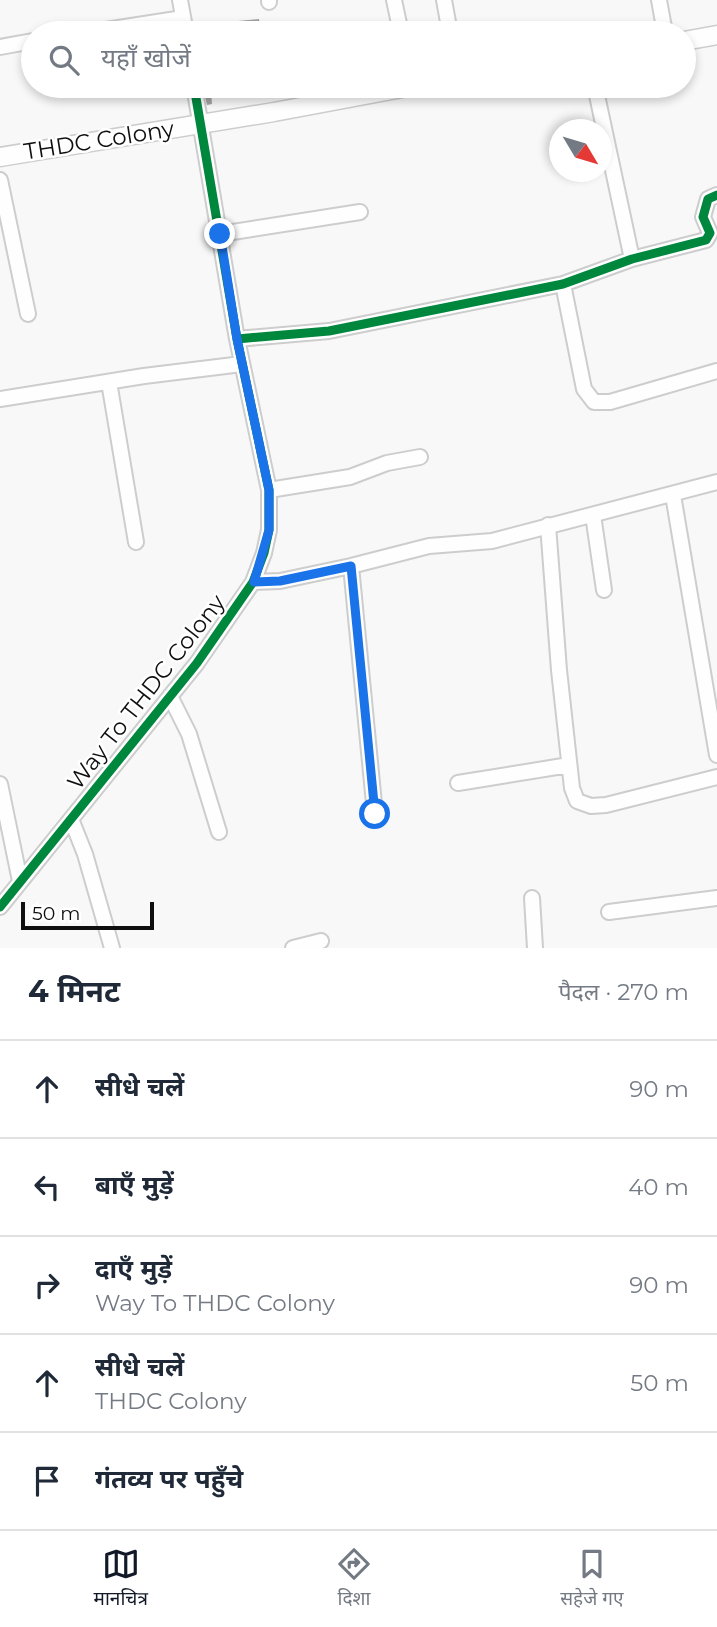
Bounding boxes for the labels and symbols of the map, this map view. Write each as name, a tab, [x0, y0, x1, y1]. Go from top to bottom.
street label: THDC Colony	[22, 114, 177, 166]
north arrow	[549, 119, 612, 182]
route end	[204, 218, 235, 249]
street label: Way To THDC Colony	[61, 588, 231, 795]
route start	[359, 798, 390, 829]
scale bar	[21, 899, 154, 931]

